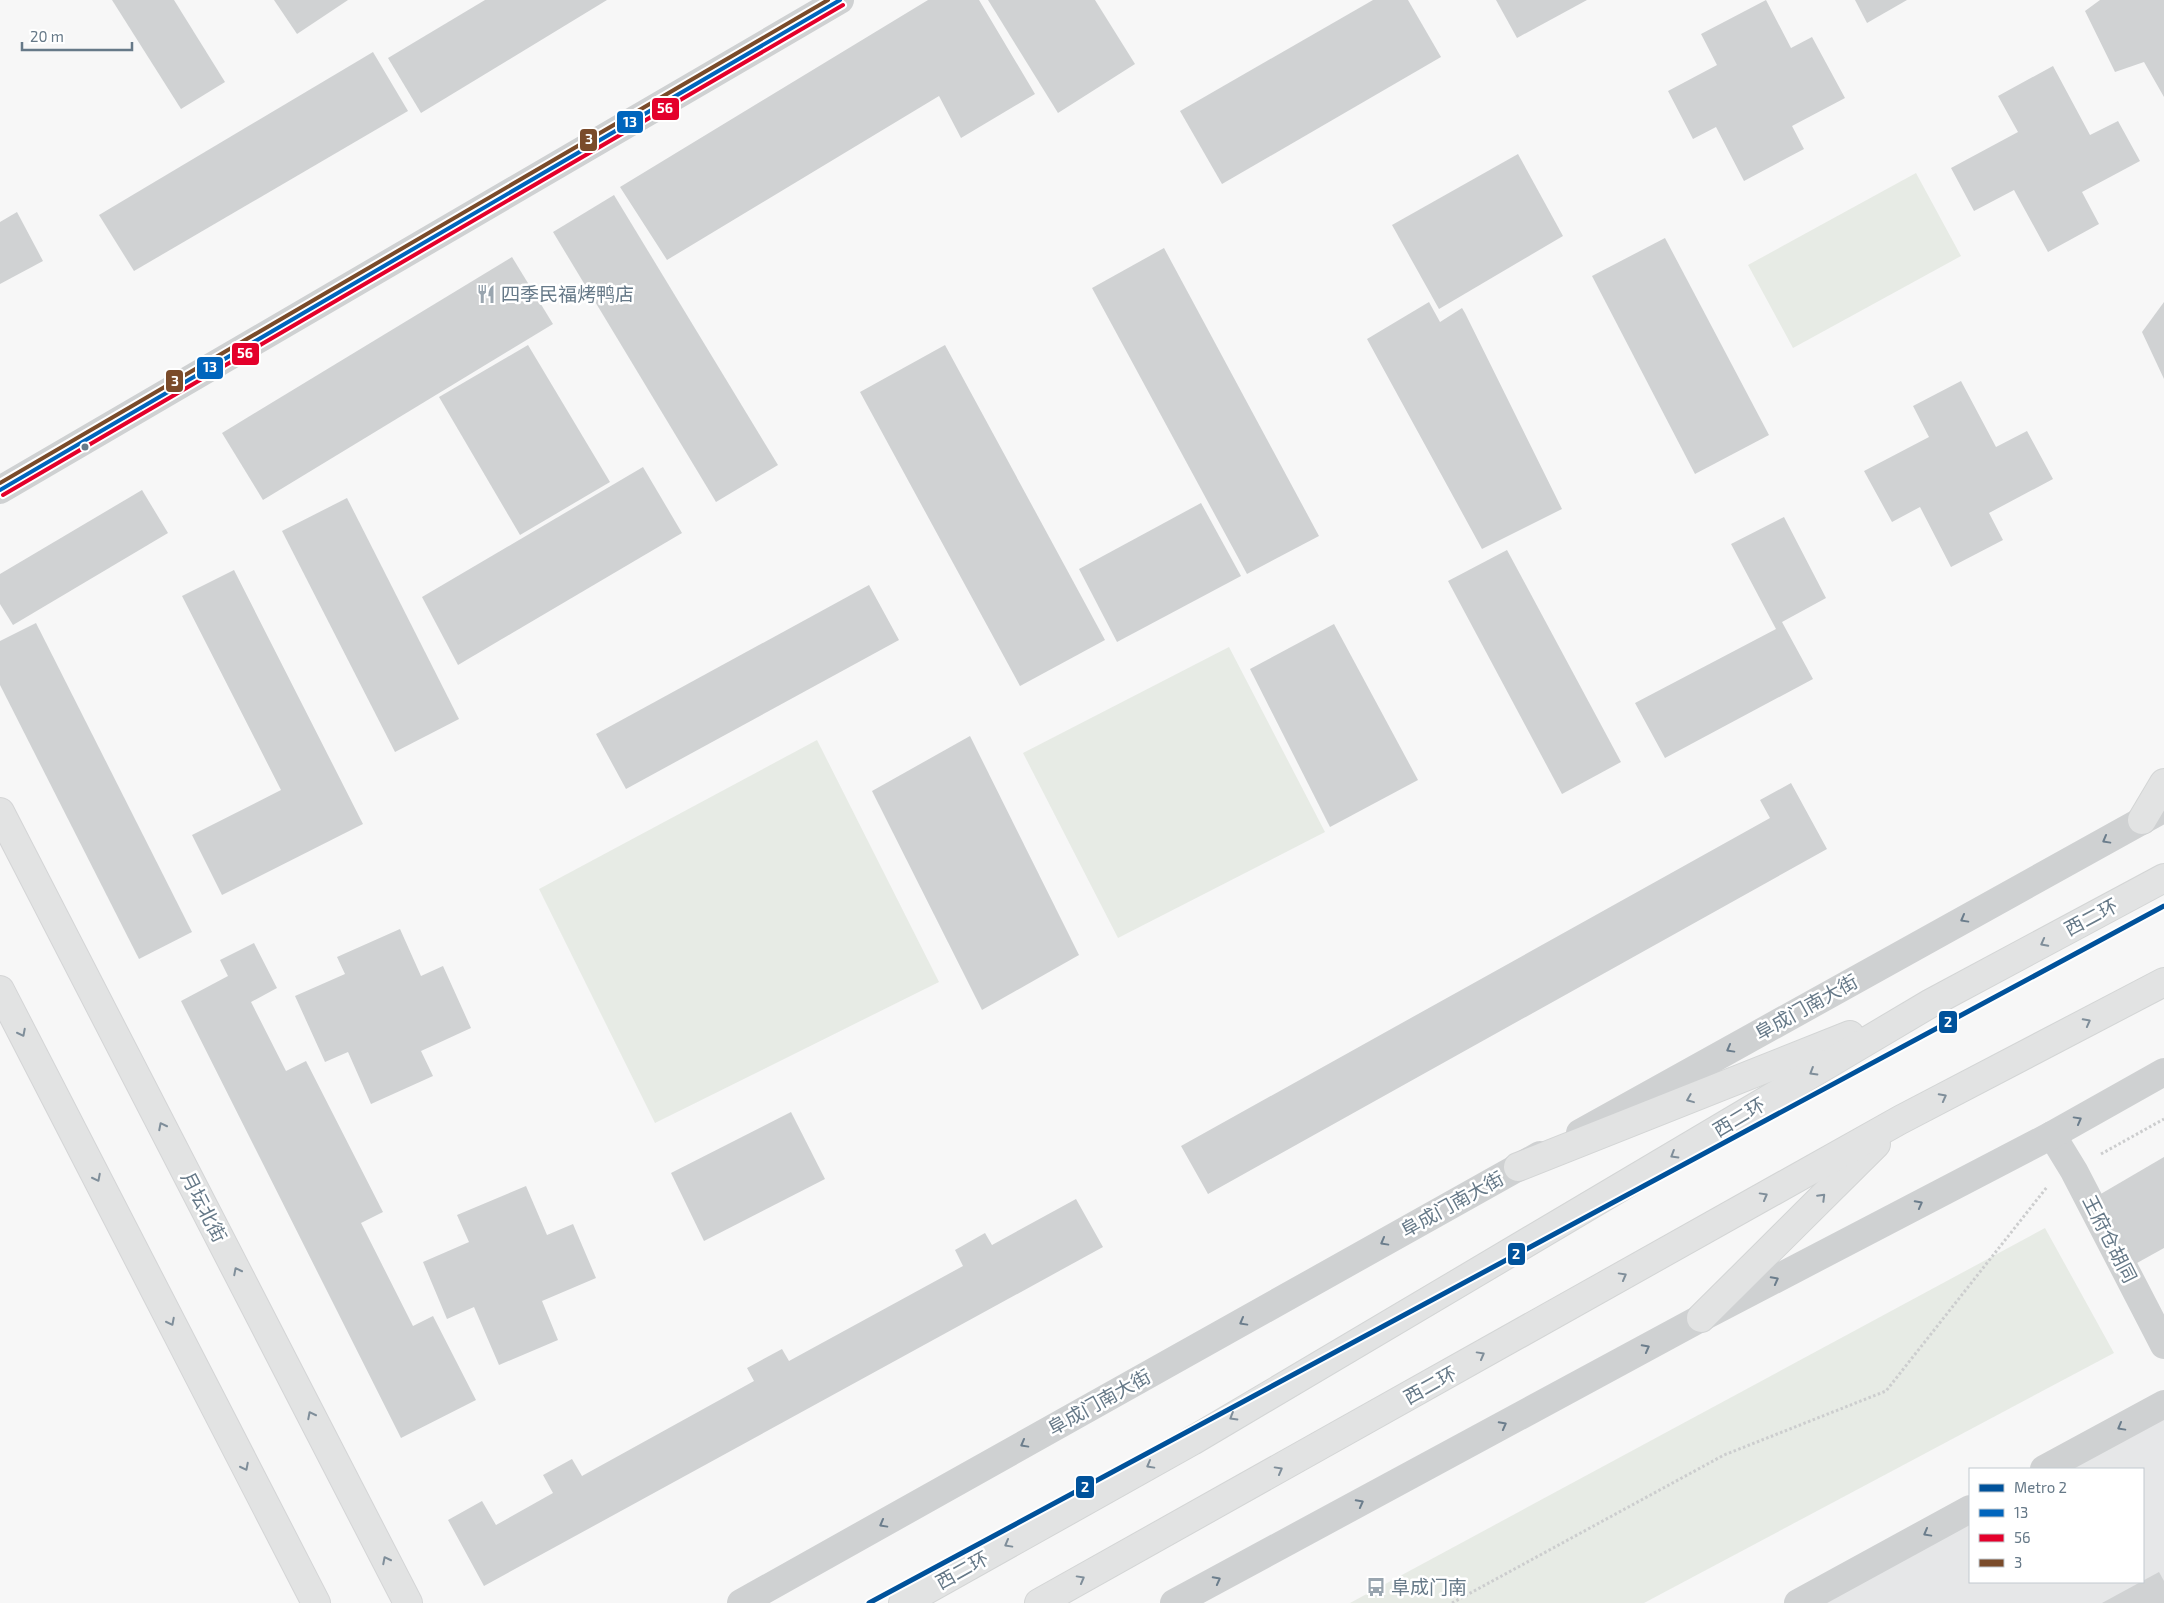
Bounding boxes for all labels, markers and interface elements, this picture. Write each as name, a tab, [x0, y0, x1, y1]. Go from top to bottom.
scale bar	[22, 20, 132, 52]
text: 20 m	[30, 27, 64, 45]
line badge: 56	[651, 97, 680, 121]
text: 56	[657, 99, 673, 116]
line badge: 13	[616, 110, 644, 134]
text: 13	[623, 113, 637, 130]
line badge: 3	[579, 128, 598, 152]
text: 3	[585, 130, 593, 147]
place label: 四季民福烤鸭店	[501, 282, 634, 305]
restaurant icon: 四季民福烤鸭店	[475, 283, 497, 305]
line badge: 56	[231, 342, 260, 366]
text: 56	[237, 344, 253, 361]
line badge: 13	[196, 356, 224, 380]
text: 13	[203, 358, 217, 375]
line badge: 3	[165, 369, 184, 393]
text: 3	[171, 372, 179, 389]
unlabelled marker	[80, 442, 90, 452]
one-way arrow	[2102, 834, 2111, 844]
street label: 西二环	[2060, 893, 2121, 940]
one-way arrow	[1960, 913, 1969, 923]
one-way arrow	[2040, 936, 2049, 946]
street label: 阜成门南大街	[1750, 969, 1861, 1044]
line badge: 2	[1938, 1010, 1958, 1034]
text: 2	[1944, 1013, 1952, 1030]
one-way arrow	[2082, 1018, 2091, 1028]
one-way arrow	[16, 1028, 26, 1037]
one-way arrow	[1727, 1043, 1736, 1053]
one-way arrow	[1810, 1066, 1819, 1076]
one-way arrow	[1686, 1092, 1695, 1103]
street label: 西二环	[1708, 1092, 1769, 1141]
one-way arrow	[1938, 1093, 1947, 1103]
one-way arrow	[2073, 1117, 2082, 1127]
one-way arrow	[158, 1123, 168, 1132]
one-way arrow	[1670, 1149, 1679, 1159]
street label: 阜成门南大街	[1396, 1166, 1507, 1241]
street label: 月坛北街	[177, 1168, 232, 1246]
one-way arrow	[91, 1173, 101, 1182]
street label: 王府仓胡同	[2079, 1191, 2142, 1286]
one-way arrow	[1759, 1192, 1768, 1202]
one-way arrow	[1816, 1194, 1825, 1203]
one-way arrow	[1914, 1200, 1923, 1210]
one-way arrow	[1381, 1236, 1390, 1246]
line badge: 2	[1507, 1242, 1526, 1266]
text: 2	[1512, 1245, 1520, 1262]
one-way arrow	[233, 1267, 243, 1276]
one-way arrow	[1617, 1272, 1626, 1282]
one-way arrow	[1770, 1276, 1779, 1286]
one-way arrow	[1239, 1315, 1248, 1325]
one-way arrow	[165, 1317, 175, 1326]
one-way arrow	[1640, 1344, 1649, 1354]
one-way arrow	[1476, 1352, 1485, 1362]
street label: 西二环	[1399, 1361, 1460, 1408]
street label: 阜成门南大街	[1043, 1364, 1154, 1439]
one-way arrow	[1229, 1410, 1238, 1420]
one-way arrow	[307, 1411, 317, 1420]
one-way arrow	[2118, 1421, 2127, 1431]
one-way arrow	[1497, 1422, 1506, 1432]
one-way arrow	[1021, 1438, 1030, 1448]
one-way arrow	[1146, 1458, 1155, 1468]
one-way arrow	[239, 1461, 249, 1470]
one-way arrow	[1273, 1466, 1282, 1476]
legend	[1969, 1468, 2144, 1583]
line badge: 2	[1075, 1475, 1095, 1499]
text: 2	[1081, 1478, 1089, 1495]
text: Metro 2	[2014, 1478, 2067, 1496]
one-way arrow	[1354, 1499, 1363, 1509]
text: 13	[2014, 1503, 2028, 1521]
one-way arrow	[879, 1517, 888, 1527]
one-way arrow	[1924, 1527, 1933, 1537]
text: 56	[2014, 1528, 2031, 1546]
one-way arrow	[1004, 1538, 1013, 1548]
street label: 西二环	[931, 1546, 992, 1593]
text: 3	[2014, 1553, 2022, 1571]
one-way arrow	[382, 1556, 392, 1565]
place label: 阜成门南	[1391, 1575, 1467, 1598]
one-way arrow	[1076, 1576, 1085, 1586]
one-way arrow	[1211, 1576, 1220, 1586]
bus stop icon: 阜成门南	[1365, 1576, 1387, 1598]

